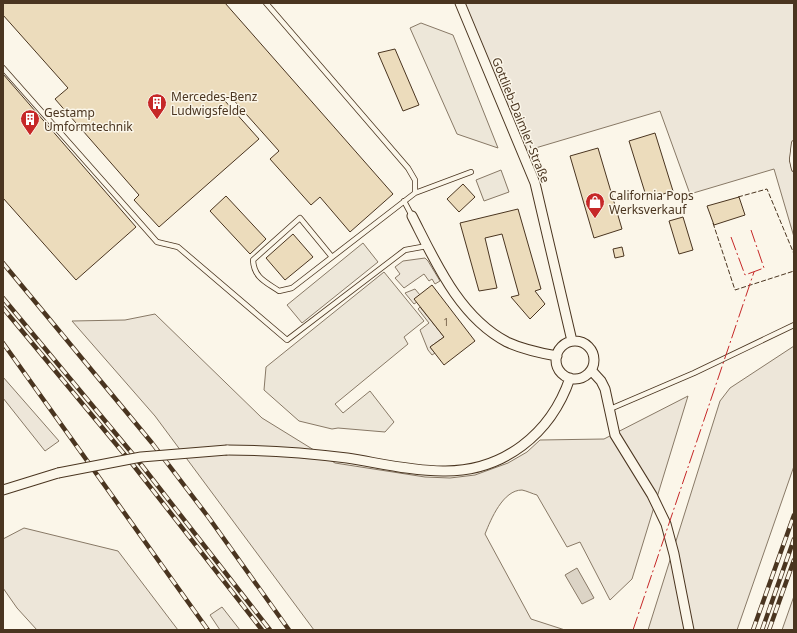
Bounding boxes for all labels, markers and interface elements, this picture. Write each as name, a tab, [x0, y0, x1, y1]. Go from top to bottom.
street label: Gottlieb-Daimler-Straße	[488, 55, 554, 186]
place label: Mercedes-Benz Ludwigsfelde	[171, 88, 258, 119]
building icon: Mercedes-Benz Ludwigsfelde	[146, 92, 168, 120]
place label: Gestamp Umformtechnik	[44, 104, 133, 135]
building icon: Gestamp Umformtechnik	[19, 108, 41, 136]
place label: California Pops Werksverkauf	[609, 187, 694, 218]
shop icon: California Pops Werksverkauf	[584, 191, 606, 219]
house number: 1	[443, 315, 449, 329]

